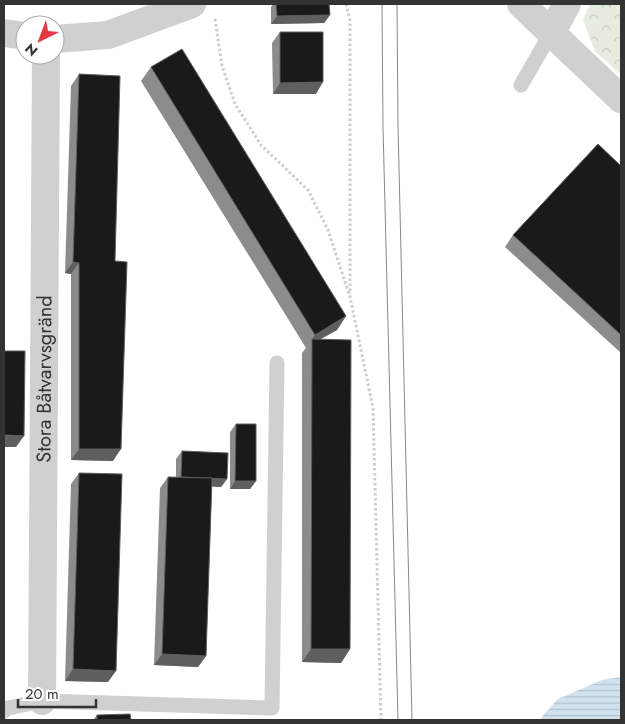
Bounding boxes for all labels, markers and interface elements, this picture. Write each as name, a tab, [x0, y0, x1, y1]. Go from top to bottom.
north arrow	[15, 15, 65, 65]
text: N	[20, 39, 42, 61]
street label: Stora Båtvarvsgränd	[29, 295, 59, 463]
scale bar	[18, 676, 95, 708]
text: 20 m	[25, 683, 59, 705]

